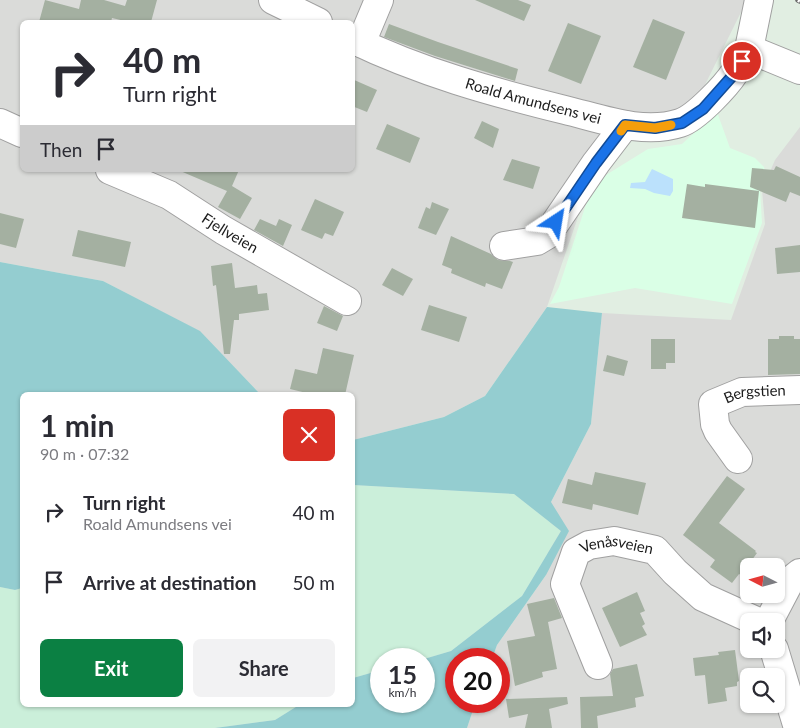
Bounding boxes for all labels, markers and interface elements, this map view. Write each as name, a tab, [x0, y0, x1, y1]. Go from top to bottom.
text: 40 m	[123, 38, 201, 80]
icon: right	[40, 40, 105, 105]
pin	[721, 40, 763, 82]
icon: arrive	[728, 47, 756, 75]
street label: Roald Amundsens vei	[463, 73, 603, 127]
text: Turn right	[123, 80, 217, 107]
icon: arrive	[92, 135, 120, 163]
text: Then	[40, 138, 82, 161]
position arrow	[529, 195, 581, 247]
street label: Fjellveien	[199, 209, 262, 256]
street label: Bergstien	[721, 380, 786, 407]
text: 1 min	[40, 407, 114, 443]
button: close	[283, 409, 335, 461]
text: 90 m · 07:32	[40, 444, 129, 463]
text: Turn right	[83, 491, 165, 514]
icon: right	[40, 498, 68, 526]
text: 40 m	[292, 501, 335, 524]
text: Roald Amundsens vei	[83, 514, 232, 533]
street label: Venåsveien	[576, 531, 655, 557]
north arrow	[740, 558, 785, 602]
map controls	[740, 558, 785, 713]
icon: arrive	[40, 568, 68, 596]
text: Arrive at destination	[83, 571, 256, 594]
text: 50 m	[292, 571, 335, 594]
button: sound	[740, 613, 785, 658]
button: Exit	[40, 639, 183, 697]
button: Share	[193, 639, 335, 697]
speed limit sign: 20	[445, 648, 510, 713]
text: 15	[388, 659, 417, 689]
button: search	[740, 668, 785, 713]
text: km/h	[388, 685, 417, 700]

